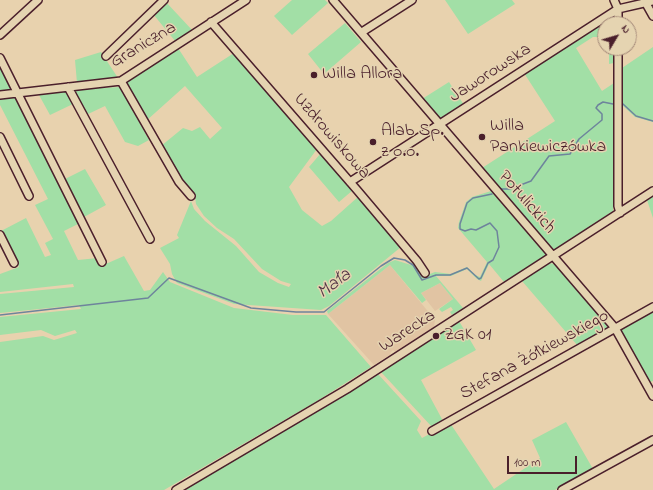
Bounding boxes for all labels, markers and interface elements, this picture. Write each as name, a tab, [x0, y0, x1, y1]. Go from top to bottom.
north arrow	[597, 16, 637, 56]
street label: Graniczna	[107, 18, 181, 74]
text: N	[617, 21, 634, 37]
street label: Jaworowska	[446, 40, 536, 108]
place label: Willa Allora	[322, 64, 402, 86]
marker: Willa Allora	[309, 70, 319, 80]
street label: Uzdrowiskowa	[288, 90, 374, 184]
place label: Willa Pankiewiczówka	[490, 116, 606, 158]
place label: Alab Sp. z o.o.	[381, 121, 444, 164]
marker: Willa Pankiewiczówka	[477, 132, 487, 142]
marker: Alab Sp. z o.o.	[368, 137, 378, 147]
street label: Potulickich	[493, 167, 559, 239]
water label: Mała	[314, 265, 356, 305]
street label: Warecka	[376, 306, 440, 358]
street label: Stefana Żółkiewskiego	[457, 306, 613, 406]
place label: ZGK 01	[444, 325, 492, 347]
marker: ZGK 01	[431, 331, 441, 341]
scale bar	[509, 448, 579, 474]
text: 100 m	[514, 454, 541, 472]

